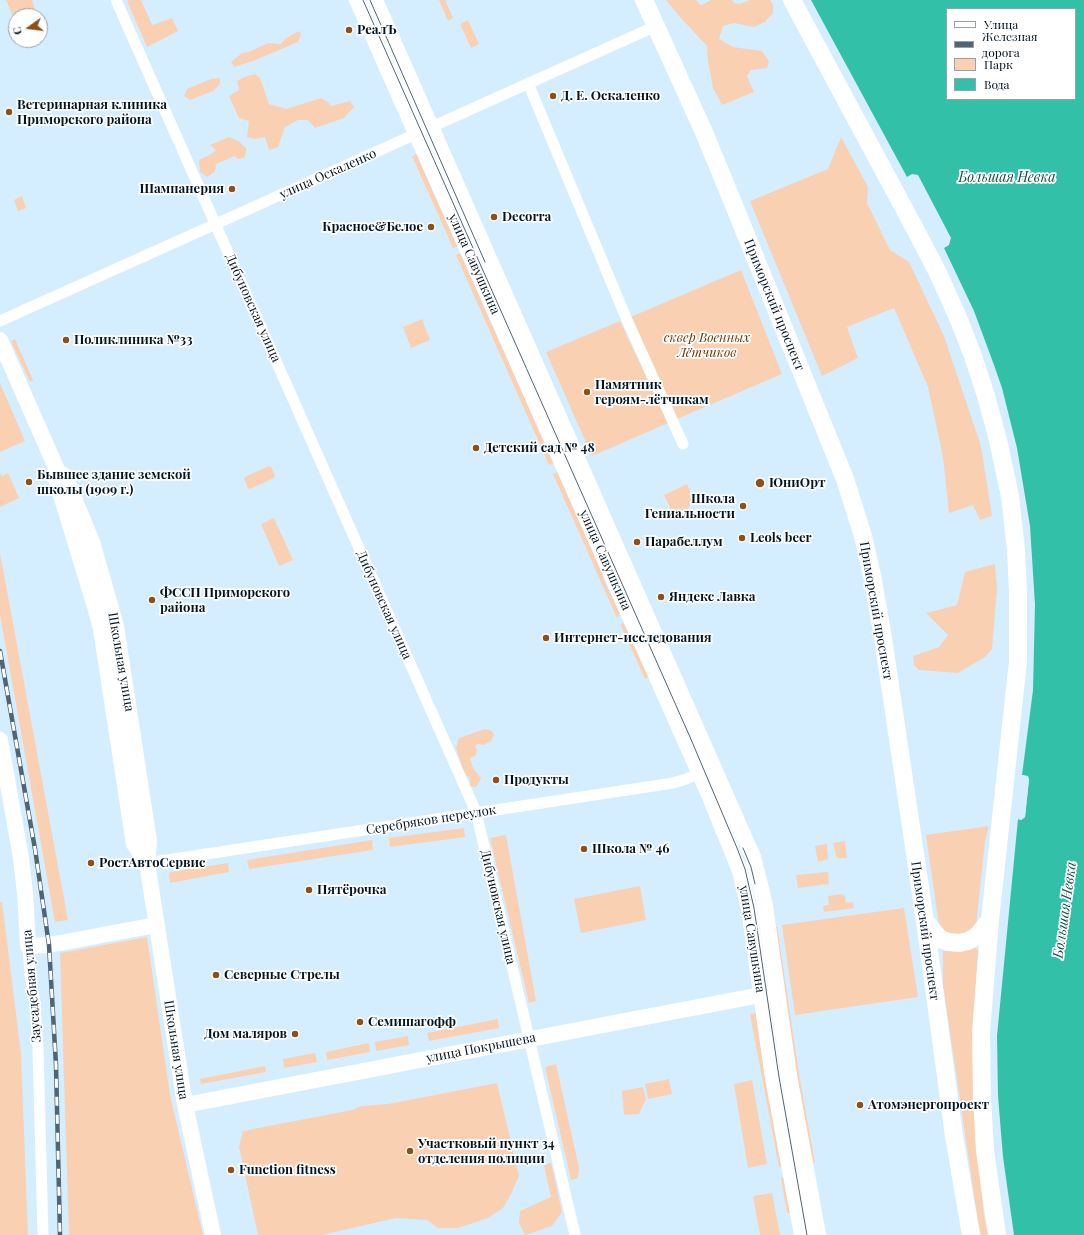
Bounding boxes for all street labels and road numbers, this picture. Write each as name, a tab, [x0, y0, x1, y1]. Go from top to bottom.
street label: улица Оскаленко	[277, 146, 379, 202]
street label: улица Савушкина	[445, 211, 503, 317]
street label: Приморский проспект	[740, 237, 808, 373]
street label: Дибуновская улица	[222, 251, 284, 365]
street label: улица Савушкина	[576, 507, 634, 613]
street label: Приморский проспект	[856, 540, 896, 682]
street label: Дибуновская улица	[353, 548, 415, 662]
street label: Школьная улица	[105, 611, 137, 713]
street label: Серебряков переулок	[365, 802, 497, 838]
street label: Дибуновская улица	[477, 848, 519, 966]
street label: Приморский проспект	[907, 860, 943, 1002]
street label: улица Савушкина	[736, 884, 768, 994]
street label: Заусадебная улица	[19, 929, 45, 1043]
street label: Школьная улица	[160, 999, 192, 1101]
street label: улица Покрышева	[425, 1030, 537, 1066]

